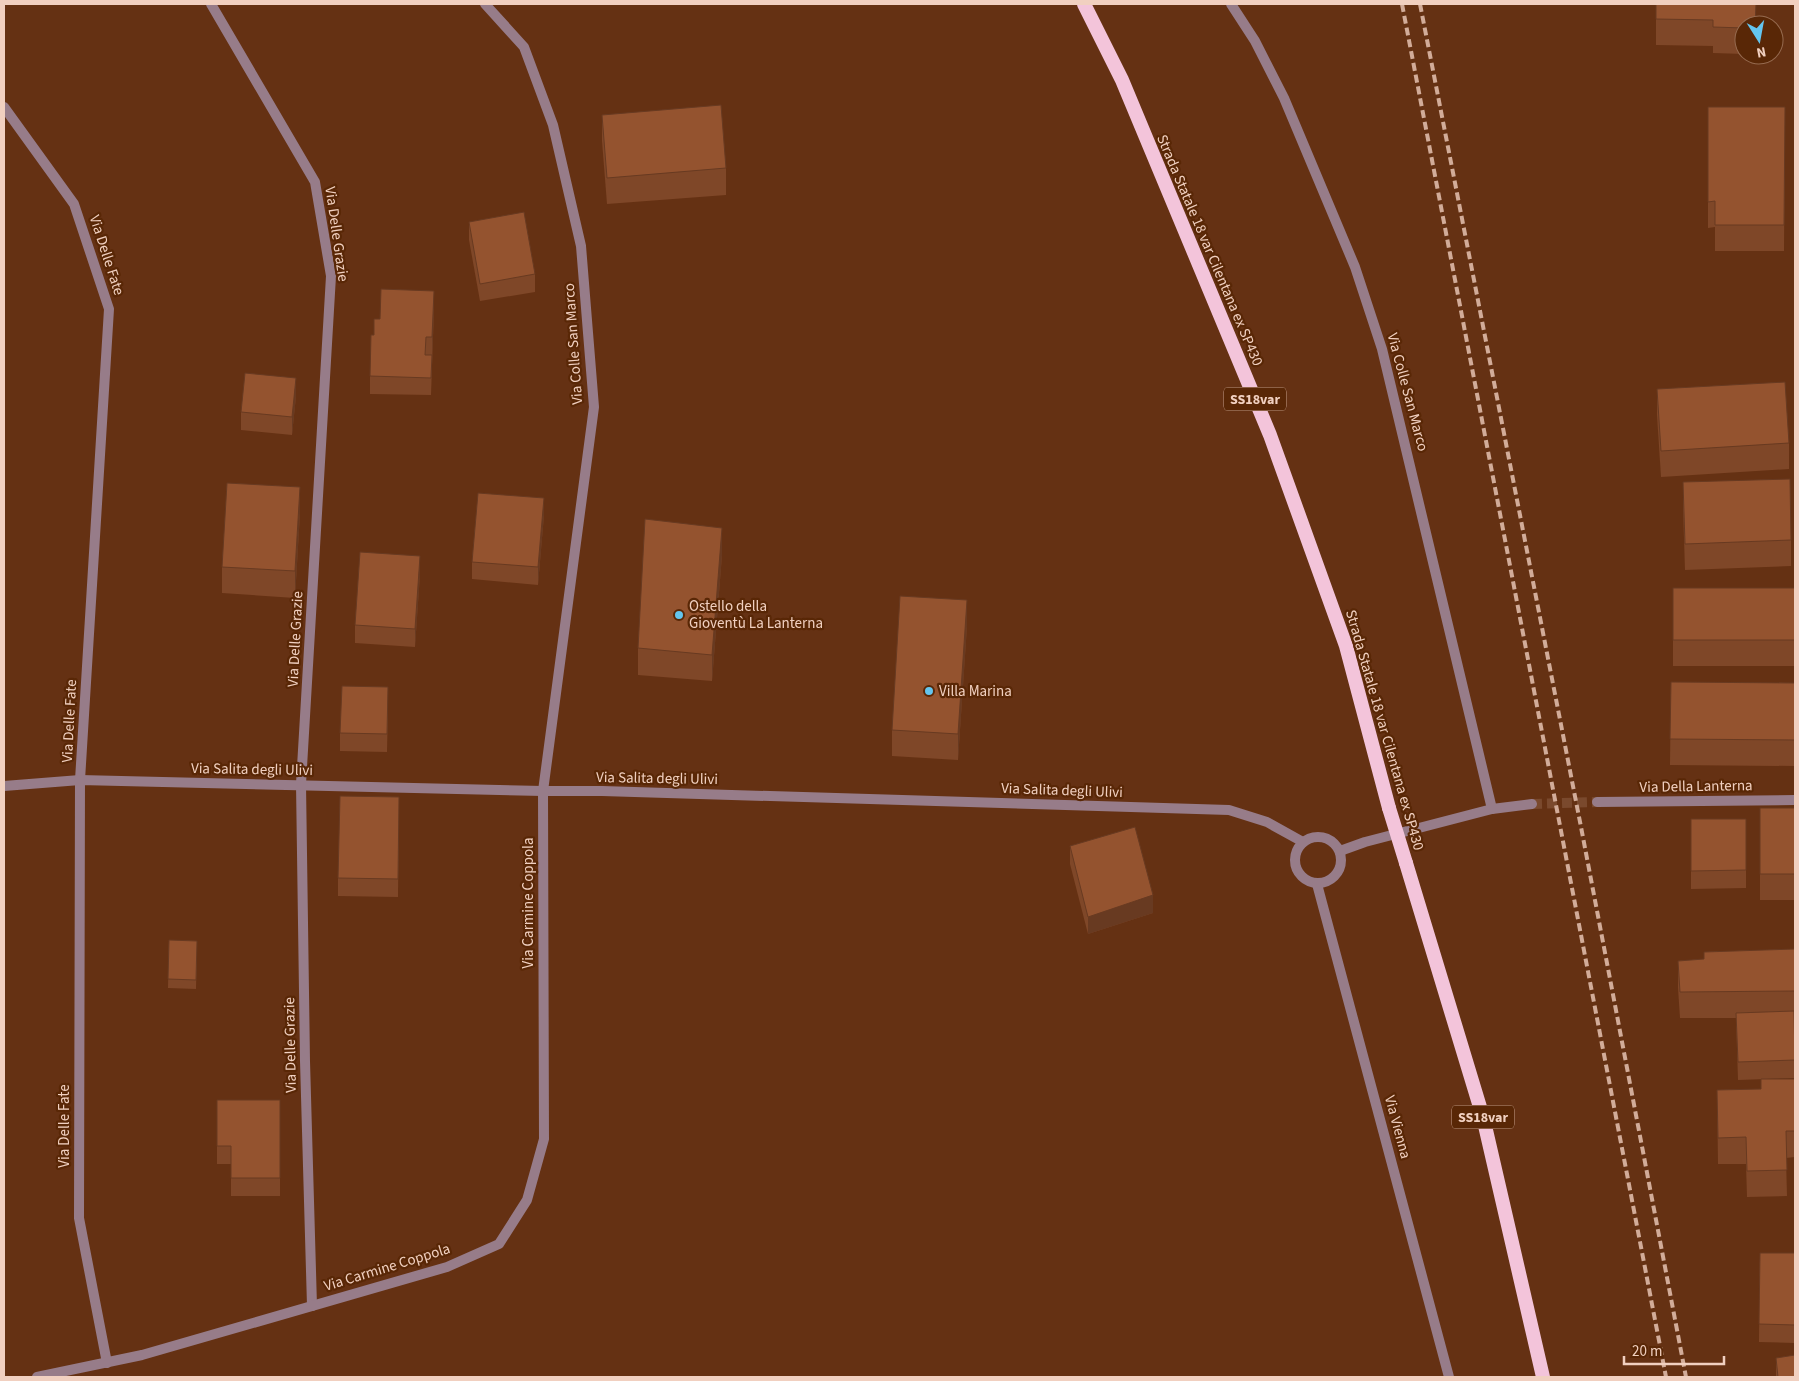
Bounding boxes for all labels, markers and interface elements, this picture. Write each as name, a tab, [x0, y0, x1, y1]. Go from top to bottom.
north arrow	[1734, 15, 1784, 65]
text: N	[1755, 41, 1768, 62]
street label: Strada Statale 18 var Cilentana ex SP430	[1151, 131, 1268, 369]
street label: Via Delle Grazie	[319, 185, 354, 283]
street label: Via Delle Fate	[84, 212, 129, 298]
street label: Via Colle San Marco	[559, 283, 588, 405]
street label: Via Colle San Marco	[1382, 331, 1433, 454]
road number: SS18var	[1224, 388, 1286, 410]
street label: Via Delle Grazie	[283, 591, 308, 687]
place label: Ostello della Gioventù La Lanterna	[689, 596, 823, 634]
street label: Strada Statale 18 var Cilentana ex SP430	[1340, 607, 1429, 853]
marker: Ostello della Gioventù La Lanterna	[673, 609, 685, 621]
street label: Via Delle Fate	[57, 679, 82, 763]
place label: Villa Marina	[939, 681, 1012, 702]
marker: Villa Marina	[923, 685, 935, 697]
street label: Via Salita degli Ulivi	[191, 758, 313, 781]
street label: Via Salita degli Ulivi	[596, 767, 718, 790]
street label: Via Della Lanterna	[1639, 775, 1753, 798]
street label: Via Salita degli Ulivi	[1001, 778, 1123, 803]
street label: Via Carmine Coppola	[518, 838, 539, 968]
street label: Via Delle Grazie	[279, 997, 302, 1093]
street label: Via Delle Fate	[54, 1084, 75, 1168]
street label: Via Vienna	[1379, 1093, 1416, 1161]
road number: SS18var	[1452, 1106, 1514, 1128]
street label: Via Carmine Coppola	[321, 1238, 453, 1297]
scale bar	[1624, 1334, 1724, 1366]
text: 20 m	[1632, 1341, 1662, 1362]

